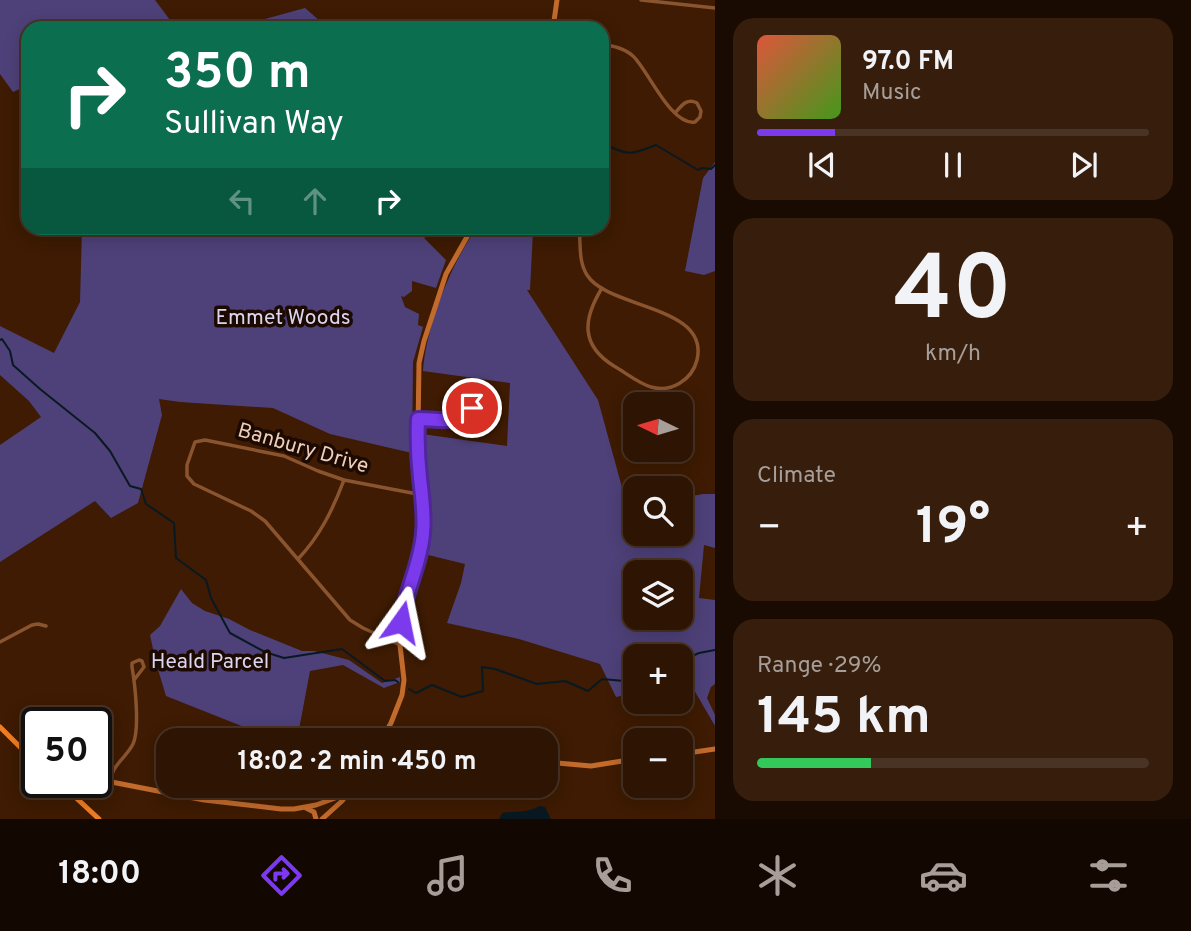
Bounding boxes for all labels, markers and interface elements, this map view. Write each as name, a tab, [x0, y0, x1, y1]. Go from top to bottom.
text: 350 m	[164, 44, 311, 106]
text: 97.0 FM	[862, 46, 954, 79]
icon: right	[49, 49, 140, 140]
text: Music	[862, 79, 922, 108]
text: Sullivan Way	[164, 105, 344, 145]
icon: previous	[803, 146, 841, 184]
icon: pause	[934, 146, 972, 184]
icon: next	[1065, 146, 1103, 184]
icon: left	[223, 182, 261, 220]
icon: ahead	[296, 182, 334, 220]
icon: right	[369, 182, 407, 220]
text: 40	[894, 237, 1012, 352]
park label: Emmet Woods	[215, 305, 351, 332]
text: km/h	[925, 340, 981, 369]
pin	[442, 378, 502, 438]
icon: arrive	[453, 389, 491, 427]
north arrow	[623, 392, 693, 462]
map controls	[623, 392, 693, 798]
street label: Banbury Drive	[234, 417, 372, 481]
text: Climate	[757, 462, 836, 491]
button: search	[623, 476, 693, 546]
text: 19°	[916, 496, 990, 562]
text: −	[757, 505, 782, 554]
text: +	[1124, 505, 1149, 554]
button: layers	[623, 560, 693, 630]
position arrow	[364, 585, 438, 659]
button: +	[623, 644, 693, 714]
park label: Heald Parcel	[151, 649, 269, 676]
text: Range · 29%	[757, 652, 882, 681]
text: 145 km	[757, 686, 931, 752]
speed limit sign: 50	[21, 707, 112, 798]
button: −	[623, 728, 693, 798]
text: 18:02 · 2 min · 450 m	[238, 746, 476, 779]
icon: directions	[257, 851, 306, 900]
icon: music	[423, 851, 472, 900]
icon: phone	[588, 851, 637, 900]
icon: climate	[753, 851, 802, 900]
icon: car	[919, 851, 968, 900]
icon: filters	[1084, 851, 1133, 900]
text: 18:00	[58, 855, 141, 895]

